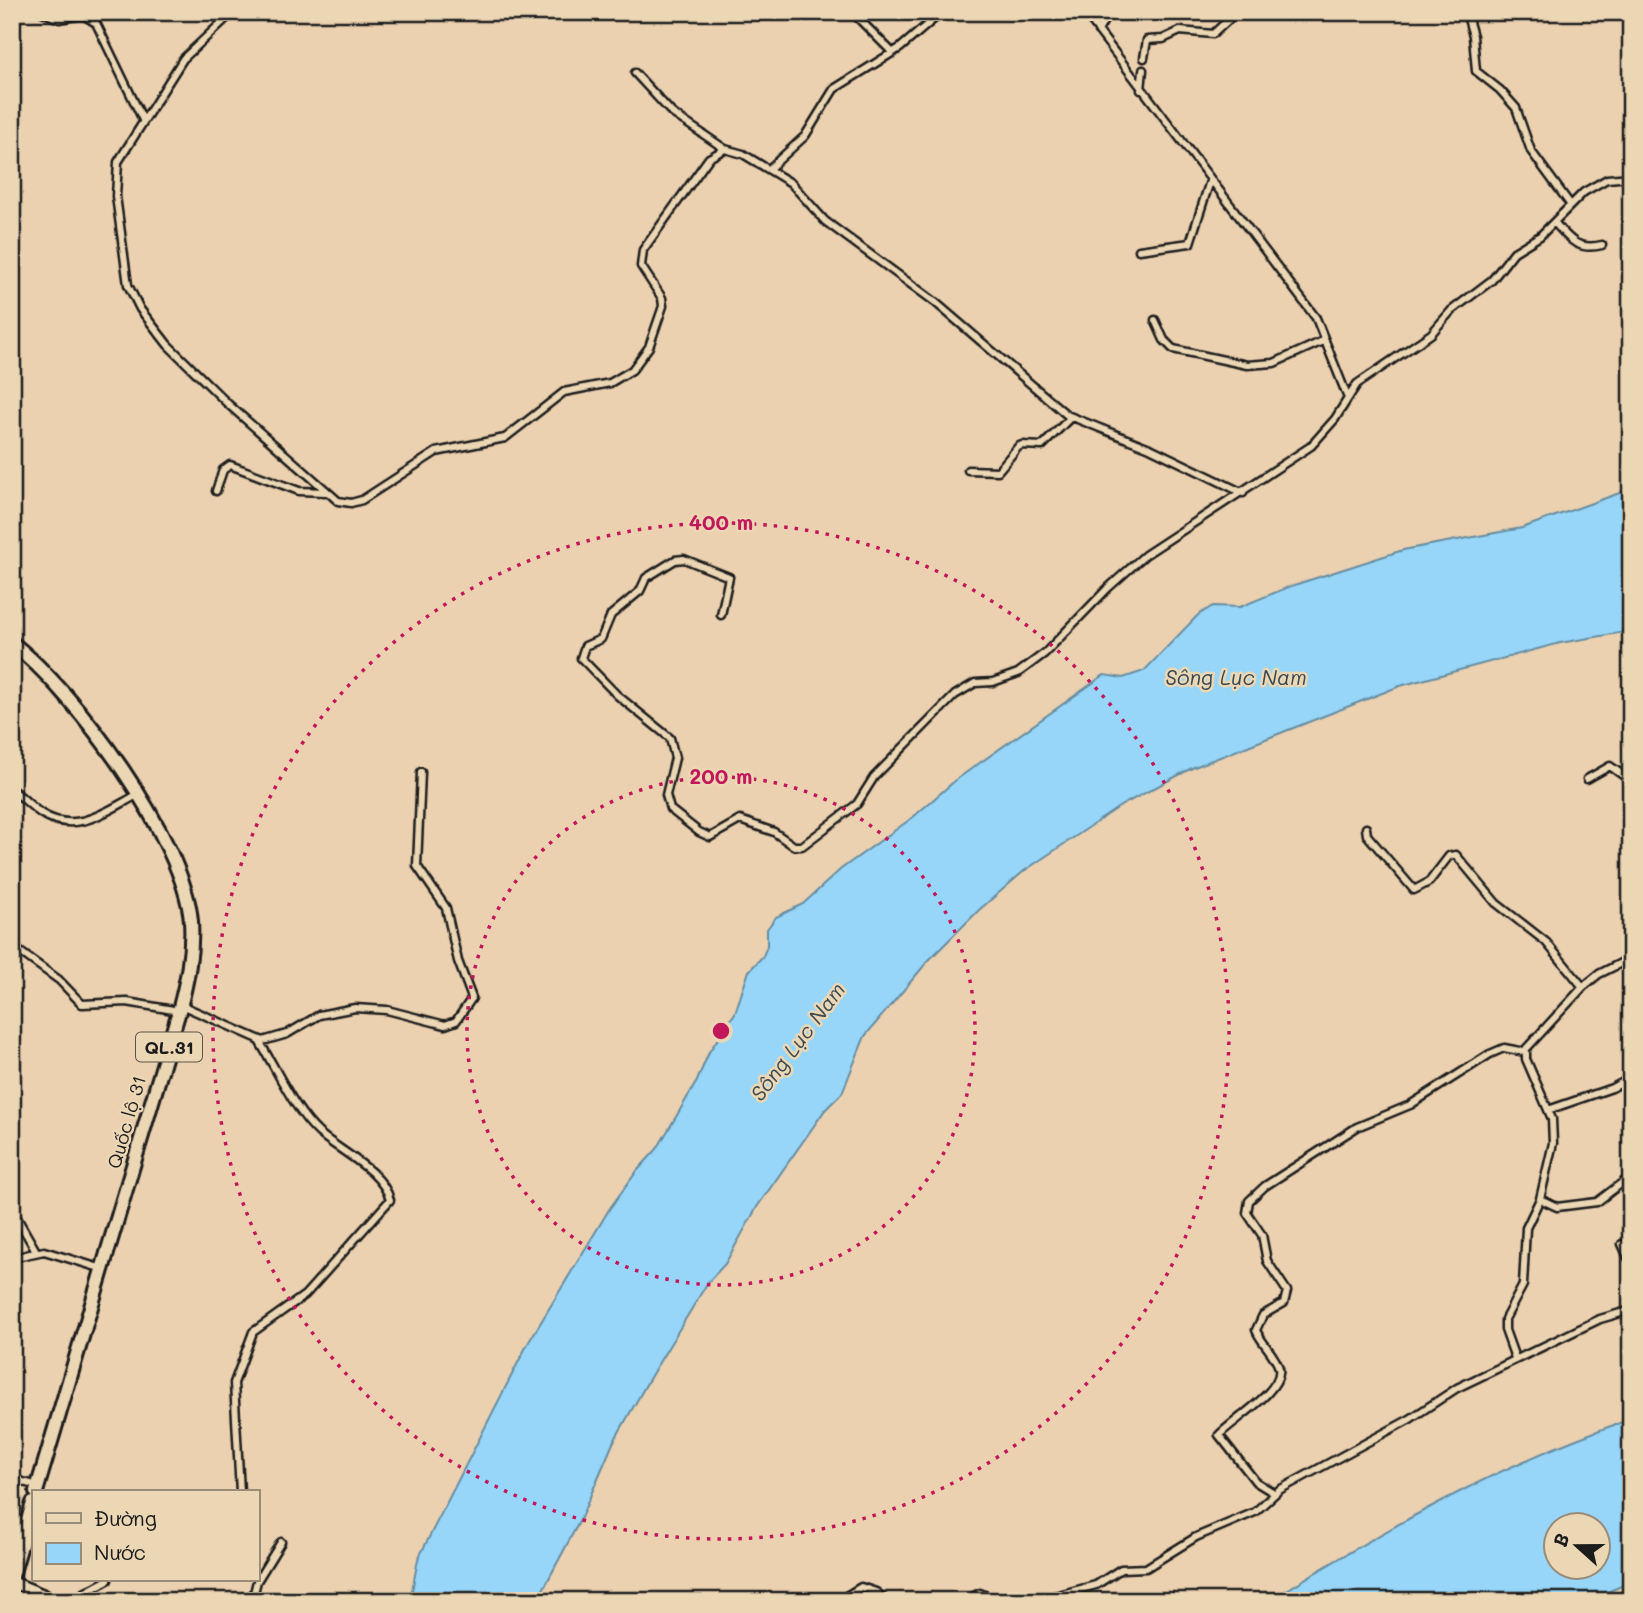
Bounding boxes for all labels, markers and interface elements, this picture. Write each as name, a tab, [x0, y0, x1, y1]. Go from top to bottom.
text: 400 m	[689, 508, 753, 535]
water label: Sông Lục Nam	[1165, 663, 1307, 690]
text: 200 m	[690, 762, 752, 789]
water label: Sông Lục Nam	[744, 976, 850, 1106]
centre of rings	[709, 1019, 733, 1043]
road number: QL.31	[136, 1032, 202, 1062]
street label: Quốc lộ 31	[101, 1073, 151, 1171]
legend	[32, 1490, 259, 1582]
text: Đường	[94, 1504, 157, 1531]
north arrow	[1542, 1512, 1612, 1582]
text: B	[1547, 1529, 1575, 1550]
text: Nước	[94, 1538, 146, 1565]

